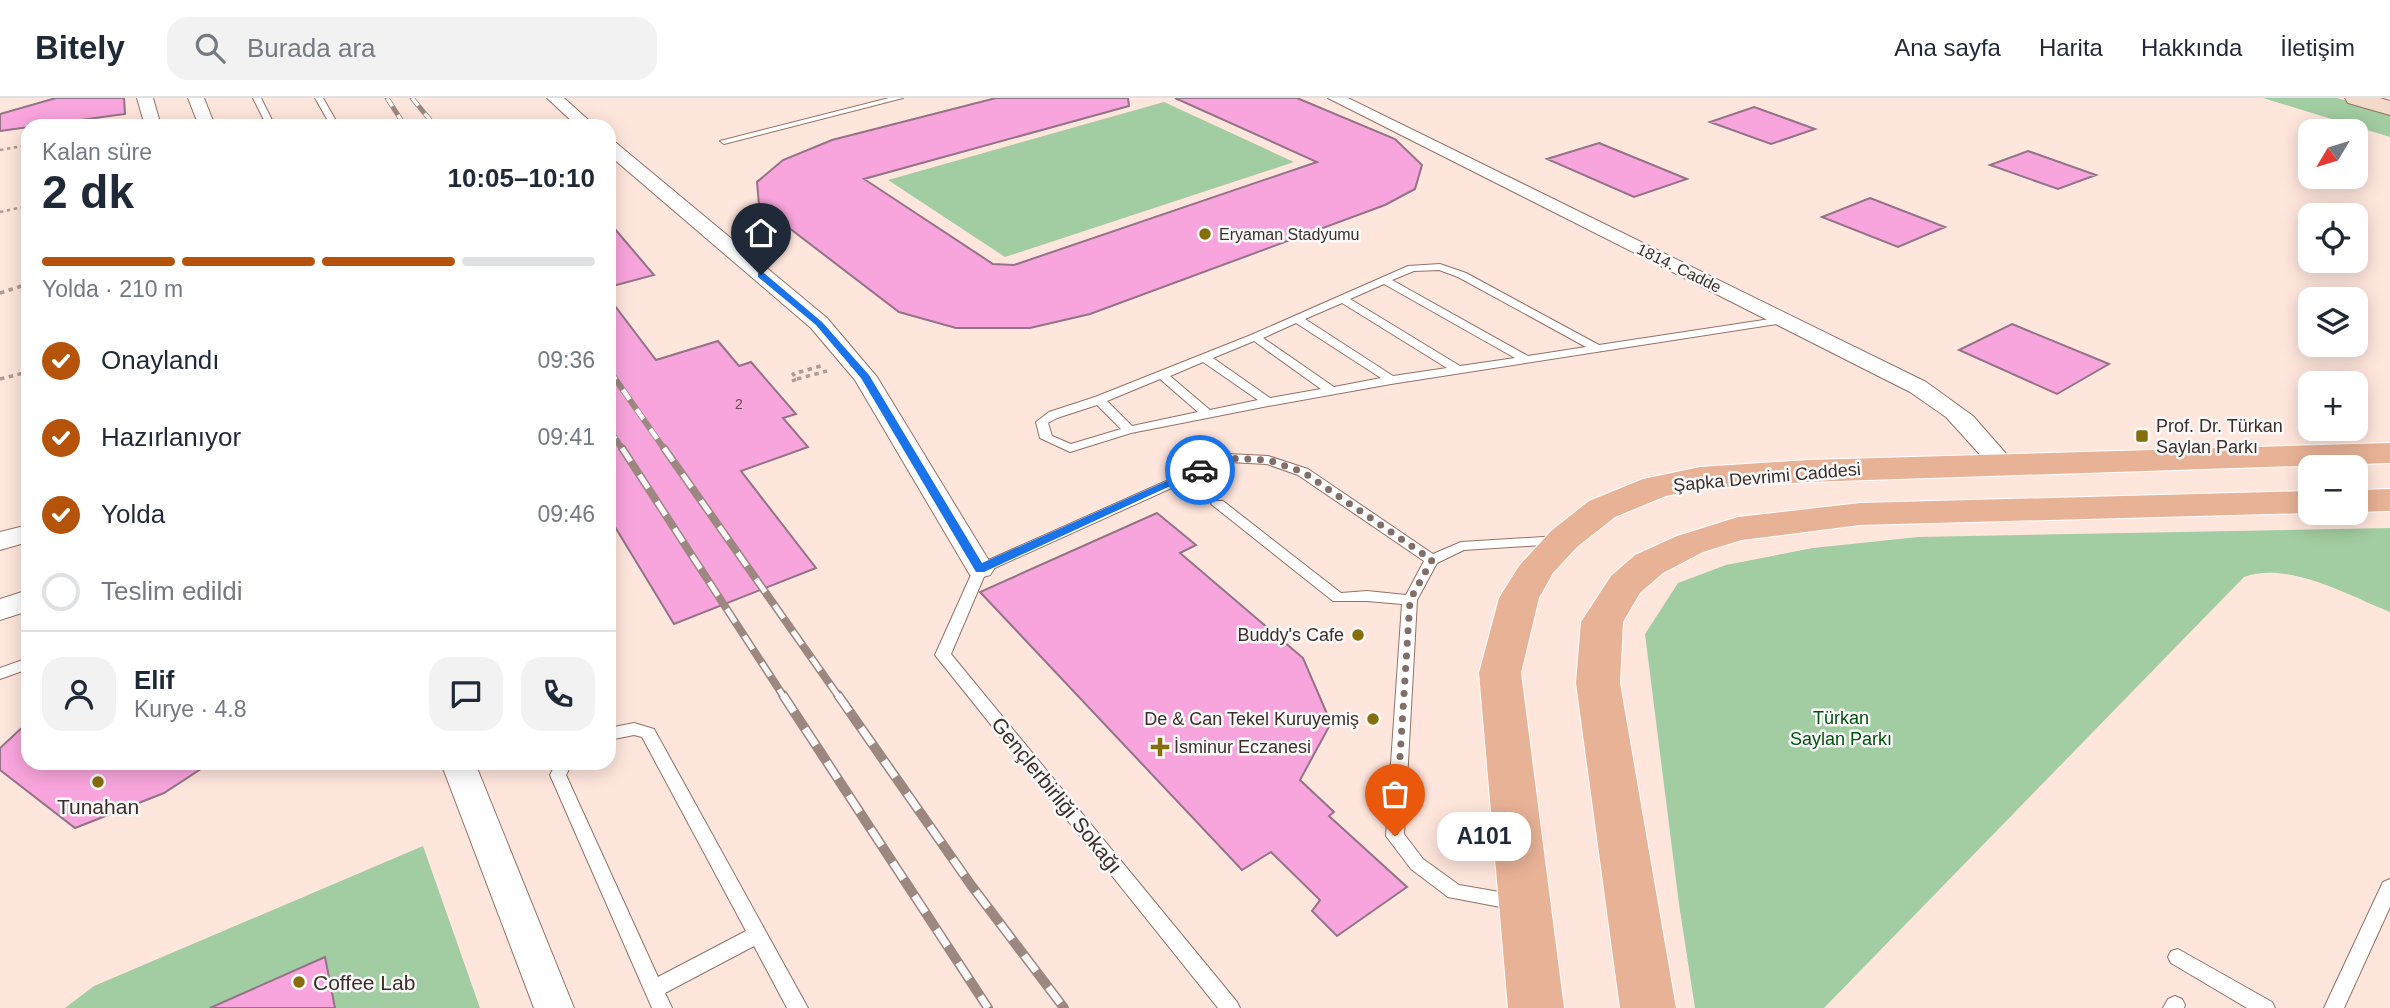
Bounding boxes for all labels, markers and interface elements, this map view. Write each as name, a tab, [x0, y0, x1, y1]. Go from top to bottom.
search box	[167, 17, 657, 80]
text: Bitely	[35, 29, 125, 66]
icon: search	[191, 29, 229, 67]
text: Burada ara	[247, 33, 376, 63]
text: Ana sayfa	[1894, 34, 2001, 61]
text: Harita	[2039, 34, 2103, 61]
text: Hakkında	[2141, 34, 2242, 61]
text: İletişim	[2280, 34, 2355, 61]
north arrow	[2298, 119, 2368, 189]
map controls	[2298, 119, 2368, 525]
text: Kalan süre	[42, 139, 152, 165]
text: 10:05–10:10	[448, 163, 595, 193]
text: 2 dk	[42, 166, 134, 218]
pin	[731, 203, 791, 275]
button: locate	[2298, 203, 2368, 273]
icon: home	[742, 214, 780, 252]
marker: Eryaman Stadyumu	[1197, 226, 1213, 242]
place label: Eryaman Stadyumu	[1219, 226, 1360, 243]
street label: 1814. Cadde	[1634, 240, 1724, 296]
text: Yolda · 210 m	[42, 276, 183, 302]
button: layers	[2298, 287, 2368, 357]
icon: check	[42, 342, 80, 380]
text: Onaylandı	[101, 345, 220, 375]
text: 09:36	[537, 347, 595, 373]
button: +	[2298, 371, 2368, 441]
house number: 2	[735, 396, 743, 412]
place label: Prof. Dr. Türkan Saylan Parkı	[2156, 416, 2283, 457]
icon: check	[42, 419, 80, 457]
text: Hazırlanıyor	[101, 422, 241, 452]
text: 09:41	[537, 424, 595, 450]
marker: Prof. Dr. Türkan Saylan Parkı	[2134, 428, 2150, 444]
courier	[1165, 435, 1235, 505]
icon: car	[1181, 451, 1219, 489]
button: −	[2298, 455, 2368, 525]
street label: Şapka Devrimi Caddesi	[1672, 459, 1862, 495]
icon: check	[42, 496, 80, 534]
text: Yolda	[101, 499, 165, 529]
text: 09:46	[537, 501, 595, 527]
text: Teslim edildi	[101, 576, 243, 606]
place label: Buddy's Cafe	[1238, 625, 1344, 645]
marker: Buddy's Cafe	[1350, 627, 1366, 643]
button: person	[42, 657, 116, 731]
button: chat	[429, 657, 503, 731]
button: phone	[521, 657, 595, 731]
text: Elif	[134, 665, 174, 695]
text: Kurye · 4.8	[134, 696, 247, 722]
park label: Türkan Saylan Parkı	[1790, 708, 1892, 749]
place label: De & Can Tekel Kuruyemiş	[1144, 709, 1359, 729]
marker: De & Can Tekel Kuruyemiş	[1365, 711, 1381, 727]
street label: Gençlerbirliği Sokağı	[987, 712, 1127, 878]
place label: İsminur Eczanesi	[1174, 737, 1311, 757]
marker: İsminur Eczanesi	[1152, 739, 1168, 755]
pin	[1365, 764, 1425, 836]
marker: Tunahan	[90, 774, 106, 790]
icon: bag	[1376, 775, 1414, 813]
place label: Tunahan	[57, 795, 139, 818]
callout: A101	[1437, 812, 1532, 860]
text: A101	[1457, 823, 1511, 849]
place label: Coffee Lab	[313, 971, 415, 994]
marker: Coffee Lab	[291, 974, 307, 990]

